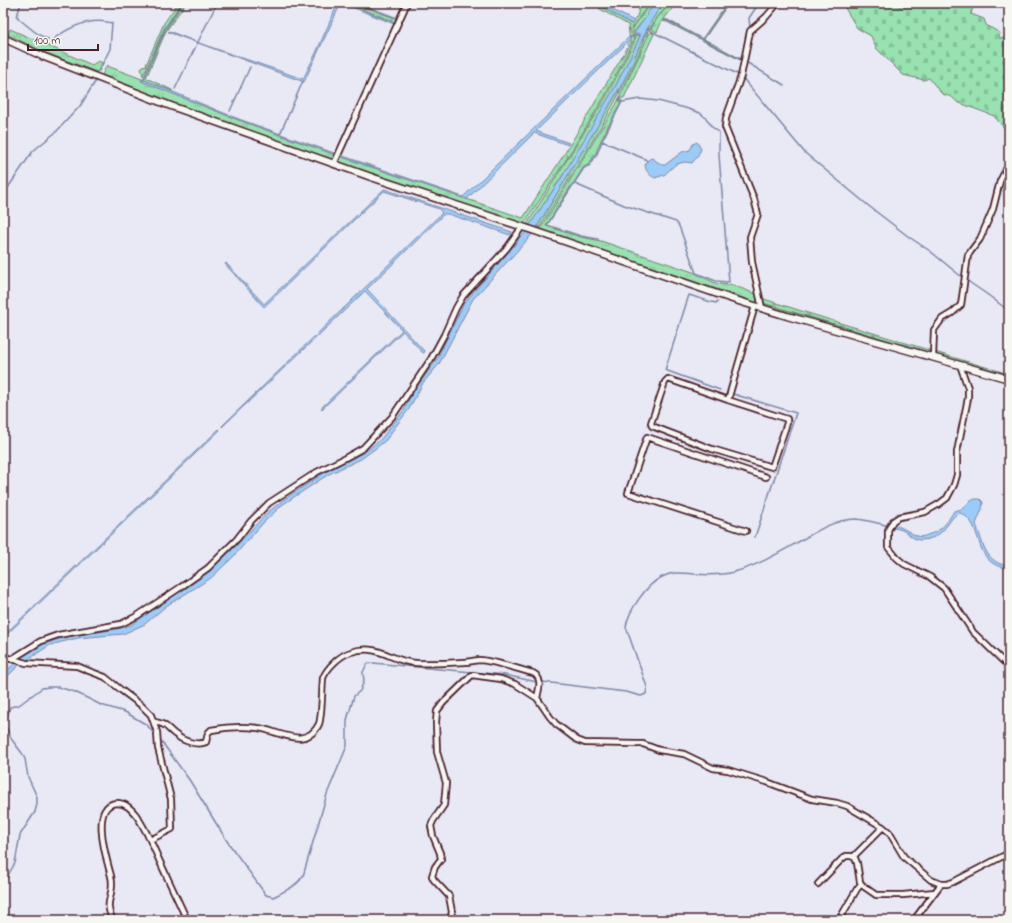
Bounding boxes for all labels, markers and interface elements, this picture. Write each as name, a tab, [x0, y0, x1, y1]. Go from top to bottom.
scale bar	[28, 26, 98, 52]
text: 100 m	[34, 32, 61, 50]

